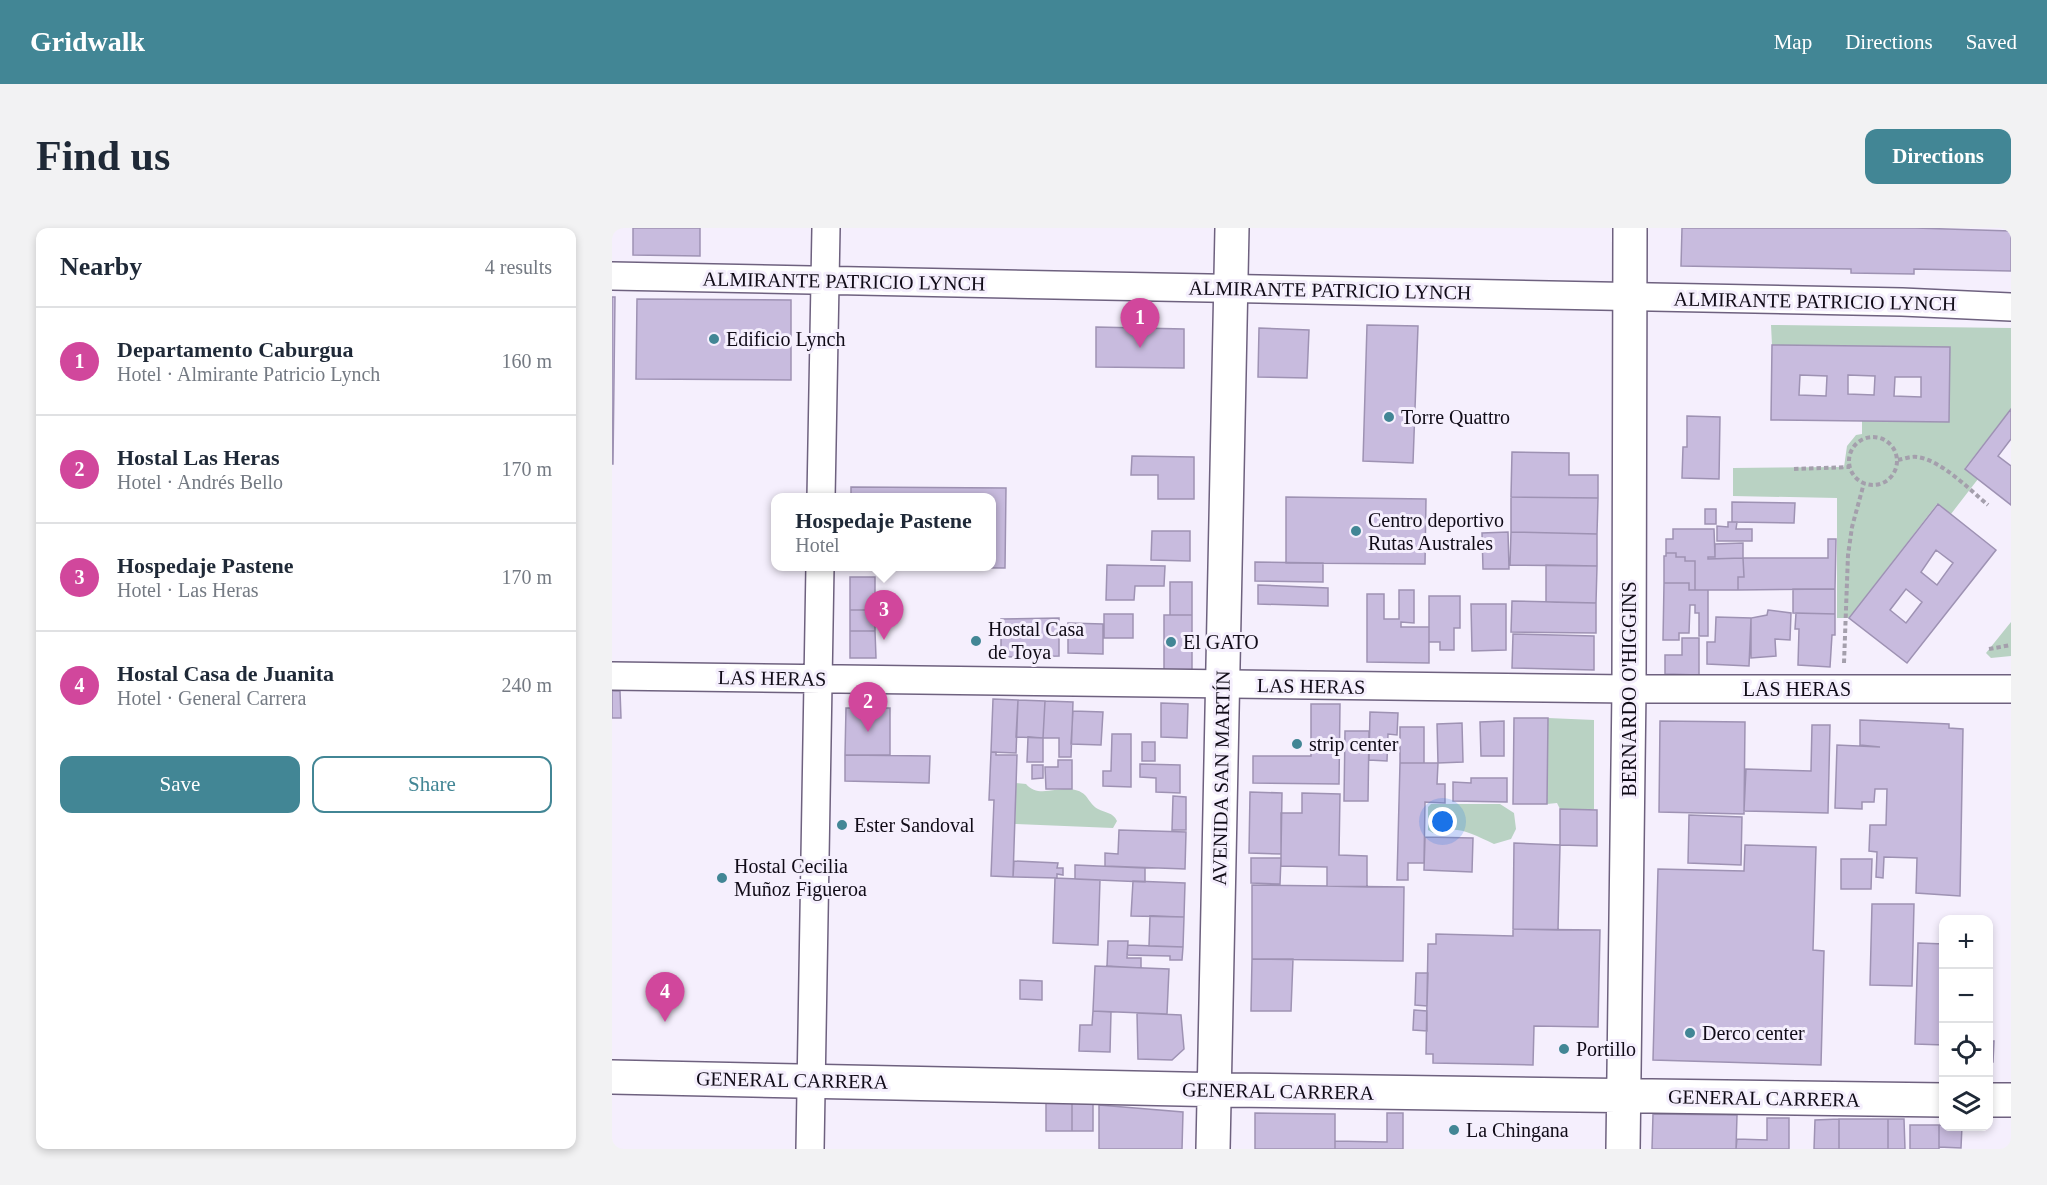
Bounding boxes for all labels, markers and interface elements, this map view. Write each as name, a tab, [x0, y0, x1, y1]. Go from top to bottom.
text: Gridwalk	[30, 26, 145, 57]
text: Map	[1774, 30, 1812, 54]
text: Directions	[1845, 30, 1933, 54]
text: Saved	[1966, 30, 2017, 54]
button: Directions	[1865, 129, 2011, 184]
text: Find us	[36, 133, 170, 179]
text: Nearby	[60, 252, 142, 281]
text: 4 results	[485, 256, 552, 278]
street label: ALMIRANTE PATRICIO LYNCH	[702, 268, 986, 294]
street label: ALMIRANTE PATRICIO LYNCH	[1188, 277, 1472, 303]
street label: ALMIRANTE PATRICIO LYNCH	[1673, 288, 1957, 314]
pin: 1	[1120, 298, 1160, 348]
place label: Edificio Lynch	[726, 328, 845, 351]
marker: Edificio Lynch	[707, 332, 721, 346]
text: Departamento Caburgua	[117, 337, 354, 362]
text: 1	[75, 350, 85, 372]
text: 160 m	[501, 350, 552, 372]
text: Hotel · Almirante Patricio Lynch	[117, 363, 380, 385]
place label: Torre Quattro	[1401, 406, 1510, 428]
marker: Torre Quattro	[1382, 410, 1396, 424]
text: Hostal Las Heras	[117, 445, 280, 470]
text: 2	[75, 458, 85, 480]
text: 170 m	[501, 458, 552, 480]
text: Hotel · Andrés Bello	[117, 471, 283, 493]
popup	[771, 493, 996, 571]
text: Hospedaje Pastene	[795, 508, 972, 533]
place label: Centro deportivo Rutas Australes	[1368, 509, 1504, 554]
marker: Centro deportivo Rutas Australes	[1349, 524, 1363, 538]
text: Hotel	[795, 534, 840, 556]
text: Hospedaje Pastene	[117, 553, 294, 578]
text: 3	[75, 566, 85, 588]
text: 170 m	[501, 566, 552, 588]
text: Hotel · Las Heras	[117, 579, 259, 601]
street label: BERNARDO O'HIGGINS	[1618, 581, 1640, 797]
pin: 3	[864, 590, 904, 640]
place label: Hostal Casa de Toya	[988, 618, 1084, 664]
place label: El GATO	[1183, 631, 1259, 653]
marker: Hostal Casa de Toya	[969, 634, 983, 648]
marker: El GATO	[1164, 635, 1178, 649]
text: Hostal Casa de Juanita	[117, 661, 334, 686]
street label: LAS HERAS	[718, 666, 826, 690]
street label: AVENIDA SAN MARTÍN	[1208, 670, 1234, 886]
text: 4	[75, 674, 85, 696]
text: 240 m	[501, 674, 552, 696]
street label: LAS HERAS	[1257, 674, 1365, 698]
street label: LAS HERAS	[1743, 678, 1851, 700]
pin: 2	[848, 682, 888, 732]
text: Hotel · General Carrera	[117, 687, 306, 709]
place label: strip center	[1309, 733, 1399, 756]
marker: strip center	[1290, 737, 1304, 751]
button: Save	[60, 756, 300, 813]
button: Share	[312, 756, 552, 813]
your location	[1428, 807, 1457, 836]
place label: Ester Sandoval	[854, 814, 975, 836]
marker: Ester Sandoval	[835, 818, 849, 832]
place label: Hostal Cecilia Muñoz Figueroa	[734, 855, 867, 901]
marker: Hostal Cecilia Muñoz Figueroa	[715, 871, 729, 885]
map controls	[1939, 915, 1993, 1131]
button: +	[1939, 915, 1993, 969]
button: −	[1939, 969, 1993, 1023]
pin: 4	[646, 972, 684, 1022]
place label: Derco center	[1702, 1022, 1805, 1044]
button: locate	[1939, 1023, 1993, 1077]
marker: Derco center	[1683, 1026, 1697, 1040]
place label: Portillo	[1576, 1038, 1636, 1060]
marker: Portillo	[1557, 1042, 1571, 1056]
street label: GENERAL CARRERA	[696, 1067, 889, 1093]
button: layers	[1939, 1077, 1993, 1131]
street label: GENERAL CARRERA	[1182, 1078, 1375, 1104]
street label: GENERAL CARRERA	[1668, 1085, 1861, 1111]
place label: La Chingana	[1466, 1119, 1569, 1142]
marker: La Chingana	[1447, 1123, 1461, 1137]

